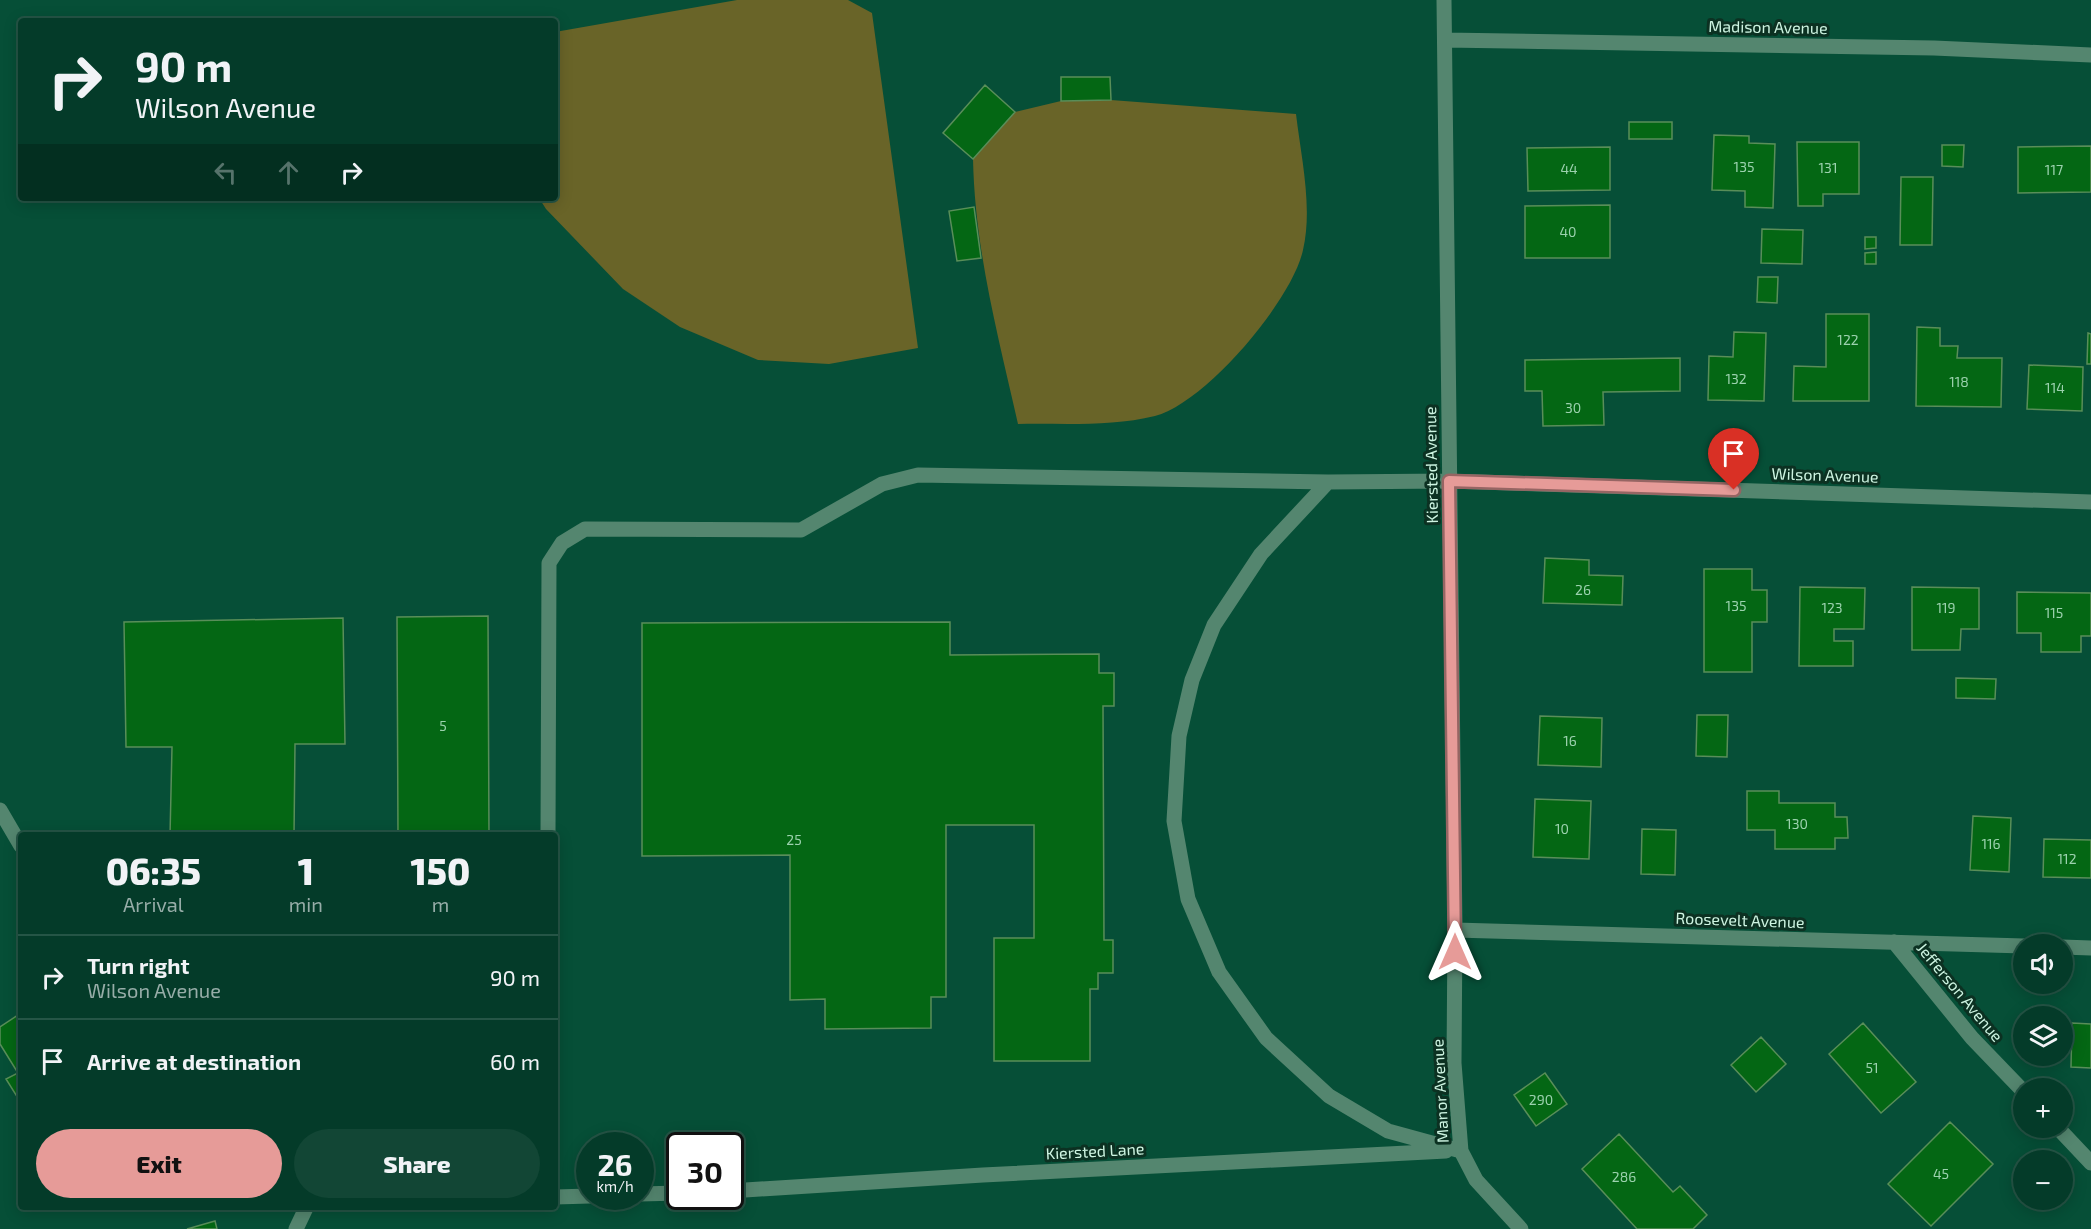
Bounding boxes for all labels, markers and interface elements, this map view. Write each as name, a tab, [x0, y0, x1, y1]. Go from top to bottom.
street label: Madison Avenue	[1708, 16, 1828, 37]
text: 90 m	[135, 40, 232, 90]
icon: right	[36, 42, 114, 120]
text: Wilson Avenue	[135, 91, 316, 123]
icon: left	[209, 156, 242, 189]
icon: ahead	[272, 156, 305, 189]
icon: right	[335, 156, 368, 189]
house number: 135	[1734, 158, 1754, 175]
house number: 131	[1819, 159, 1837, 176]
house number: 44	[1560, 160, 1578, 177]
house number: 117	[2045, 161, 2063, 178]
house number: 40	[1559, 223, 1577, 240]
house number: 122	[1837, 331, 1859, 348]
house number: 132	[1725, 370, 1747, 387]
house number: 118	[1949, 373, 1969, 390]
house number: 114	[2045, 379, 2065, 396]
house number: 30	[1565, 399, 1581, 416]
street label: Kiersted Avenue	[1420, 406, 1441, 524]
pin	[1708, 428, 1759, 490]
icon: arrive	[1717, 437, 1750, 470]
street label: Wilson Avenue	[1771, 463, 1879, 486]
house number: 26	[1575, 581, 1591, 598]
house number: 135	[1726, 597, 1746, 614]
house number: 123	[1821, 599, 1843, 616]
house number: 119	[1936, 599, 1956, 616]
house number: 115	[2045, 604, 2063, 621]
house number: 5	[439, 717, 447, 734]
house number: 16	[1563, 732, 1577, 749]
house number: 130	[1786, 815, 1808, 832]
house number: 10	[1555, 820, 1569, 837]
house number: 25	[786, 831, 802, 848]
house number: 116	[1981, 835, 2001, 852]
text: 06:35	[106, 849, 201, 892]
text: 1	[298, 849, 314, 892]
text: 150	[411, 849, 470, 892]
house number: 112	[2057, 850, 2077, 867]
text: Arrival	[123, 892, 184, 916]
text: min	[289, 892, 323, 916]
text: m	[432, 892, 449, 916]
street label: Roosevelt Avenue	[1675, 908, 1805, 931]
position arrow	[1423, 920, 1487, 984]
map controls	[2013, 934, 2073, 1210]
button: sound	[2013, 934, 2073, 994]
street label: Jefferson Avenue	[1913, 938, 2007, 1045]
text: Turn right	[87, 952, 189, 978]
icon: right	[36, 961, 69, 994]
text: 90 m	[490, 964, 540, 990]
text: Wilson Avenue	[87, 978, 221, 1002]
button: layers	[2013, 1006, 2073, 1066]
street label: Manor Avenue	[1427, 1039, 1452, 1143]
icon: arrive	[36, 1045, 69, 1078]
text: Arrive at destination	[87, 1048, 301, 1074]
text: 60 m	[490, 1048, 540, 1074]
house number: 51	[1865, 1059, 1879, 1076]
button: +	[2013, 1078, 2073, 1138]
house number: 290	[1529, 1091, 1553, 1108]
button: Exit	[36, 1129, 282, 1198]
button: Share	[294, 1129, 540, 1198]
speed limit sign: 30	[666, 1132, 744, 1210]
street label: Kiersted Lane	[1045, 1138, 1145, 1163]
text: 26	[597, 1146, 633, 1182]
button: −	[2013, 1150, 2073, 1210]
house number: 45	[1933, 1165, 1949, 1182]
house number: 286	[1612, 1168, 1636, 1185]
text: km/h	[596, 1177, 634, 1195]

